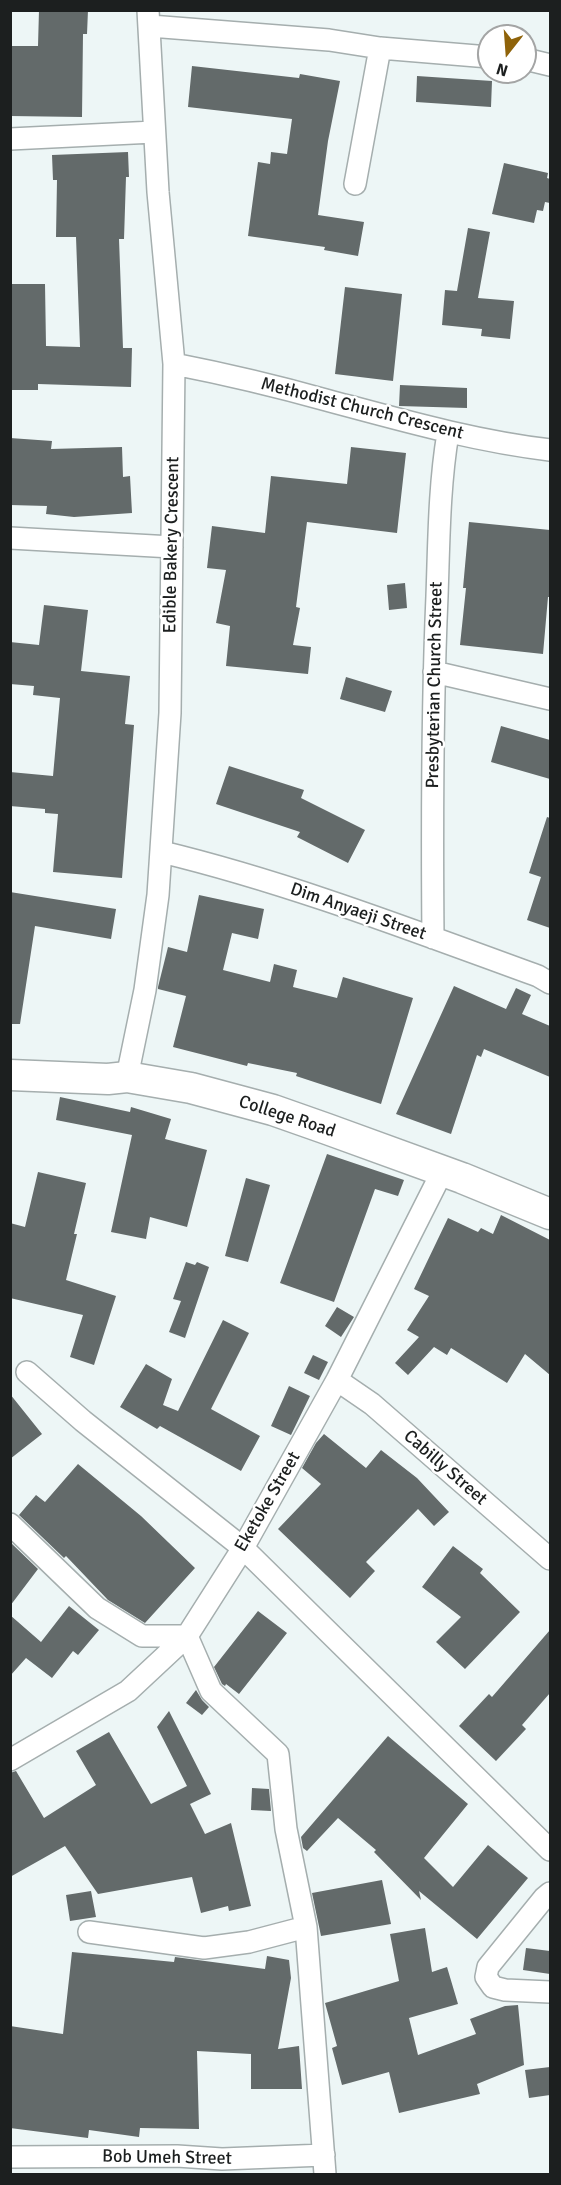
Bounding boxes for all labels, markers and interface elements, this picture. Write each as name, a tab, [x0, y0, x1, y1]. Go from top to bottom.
north arrow	[477, 24, 537, 84]
text: N	[494, 58, 511, 80]
street label: Methodist Church Crescent	[258, 373, 466, 445]
street label: Edible Bakery Crescent	[160, 457, 184, 633]
street label: Presbyterian Church Street	[422, 581, 448, 789]
street label: Dim Anyaeji Street	[287, 879, 429, 945]
street label: College Road	[236, 1091, 338, 1143]
street label: Cabilly Street	[399, 1426, 491, 1510]
street label: Eketoke Street	[231, 1448, 305, 1556]
street label: Bob Umeh Street	[102, 2146, 232, 2170]

